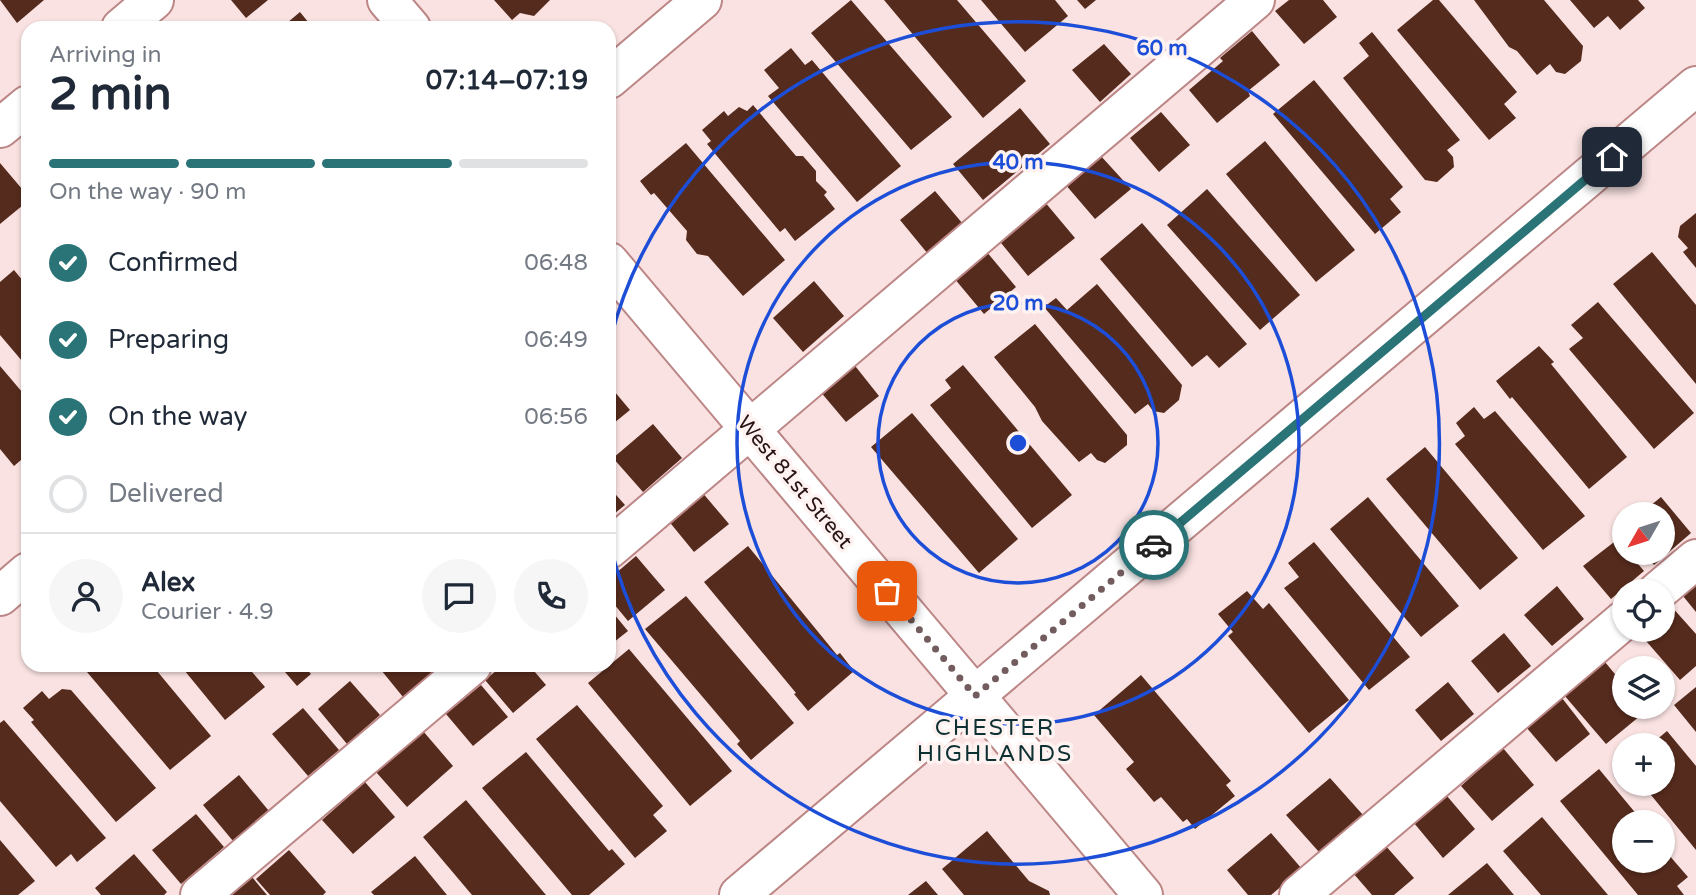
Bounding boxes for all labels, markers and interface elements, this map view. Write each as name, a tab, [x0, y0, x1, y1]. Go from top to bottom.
text: 60 m	[1136, 36, 1188, 61]
text: Arriving in	[49, 41, 162, 69]
text: 07:14–07:19	[426, 65, 588, 96]
text: 2 min	[49, 67, 172, 122]
pin	[1582, 127, 1642, 187]
icon: home	[1593, 138, 1631, 176]
text: 40 m	[992, 150, 1044, 175]
text: On the way · 90 m	[49, 178, 246, 206]
icon: check	[49, 244, 87, 282]
text: Confirmed	[108, 247, 238, 278]
text: 06:48	[524, 249, 588, 277]
text: 20 m	[992, 291, 1044, 316]
icon: check	[49, 321, 87, 359]
text: Preparing	[108, 324, 229, 355]
text: 06:49	[524, 326, 588, 354]
icon: check	[49, 398, 87, 436]
text: On the way	[108, 401, 248, 432]
text: 06:56	[524, 403, 588, 431]
street label: West 81st Street	[732, 411, 857, 554]
centre of rings	[1006, 431, 1030, 455]
text: Delivered	[108, 478, 224, 509]
north arrow	[1612, 502, 1675, 565]
map controls	[1612, 502, 1675, 873]
courier	[1119, 510, 1189, 580]
icon: car	[1135, 526, 1173, 564]
button: person	[49, 559, 123, 633]
button: chat	[422, 559, 496, 633]
button: phone	[514, 559, 588, 633]
pin	[857, 561, 917, 621]
text: Alex	[141, 567, 195, 598]
icon: bag	[868, 572, 906, 610]
button: locate	[1612, 579, 1675, 642]
text: Courier · 4.9	[141, 598, 274, 626]
button: layers	[1612, 656, 1675, 719]
district label: CHESTER HIGHLANDS	[917, 714, 1073, 768]
button: +	[1612, 733, 1675, 796]
button: −	[1612, 810, 1675, 873]

